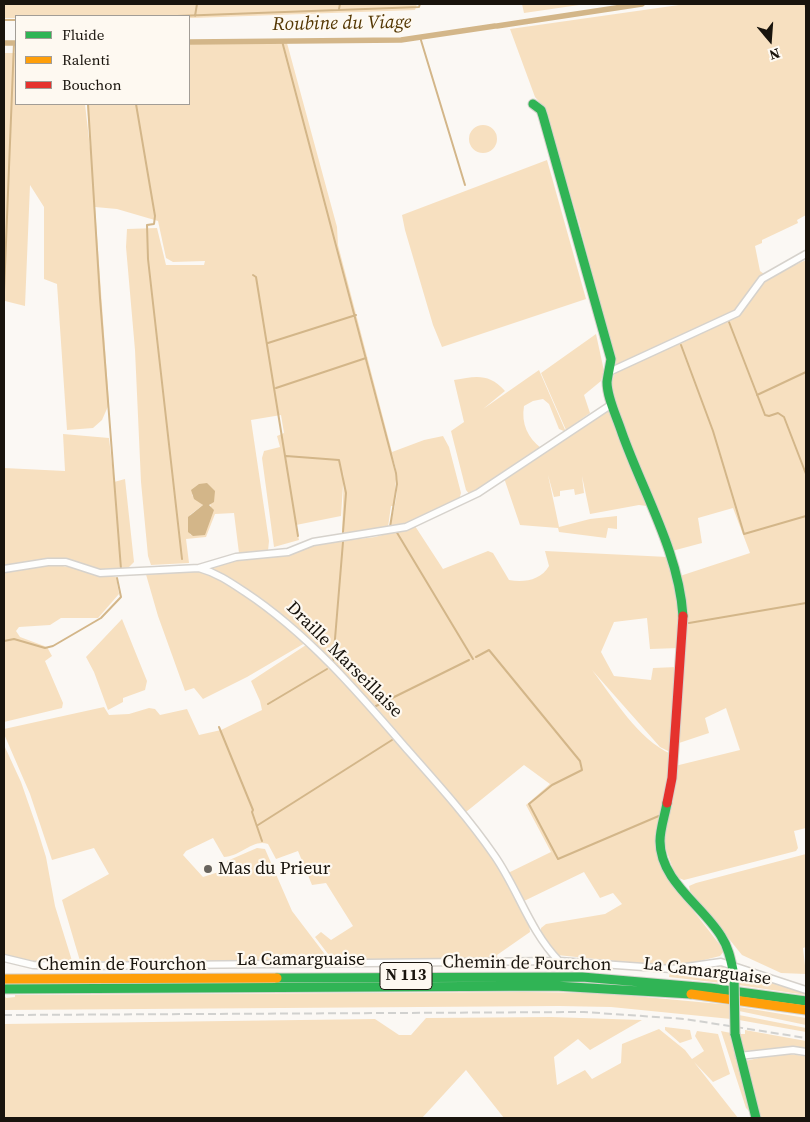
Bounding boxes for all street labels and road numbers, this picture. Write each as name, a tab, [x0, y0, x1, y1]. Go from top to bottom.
street label: Draille Marseillaise	[281, 597, 407, 723]
street label: La Camarguaise	[237, 949, 365, 971]
street label: Chemin de Fourchon	[442, 952, 612, 976]
street label: La Camarguaise	[642, 953, 772, 991]
street label: Chemin de Fourchon	[37, 954, 207, 976]
road number: N 113	[380, 962, 432, 989]

